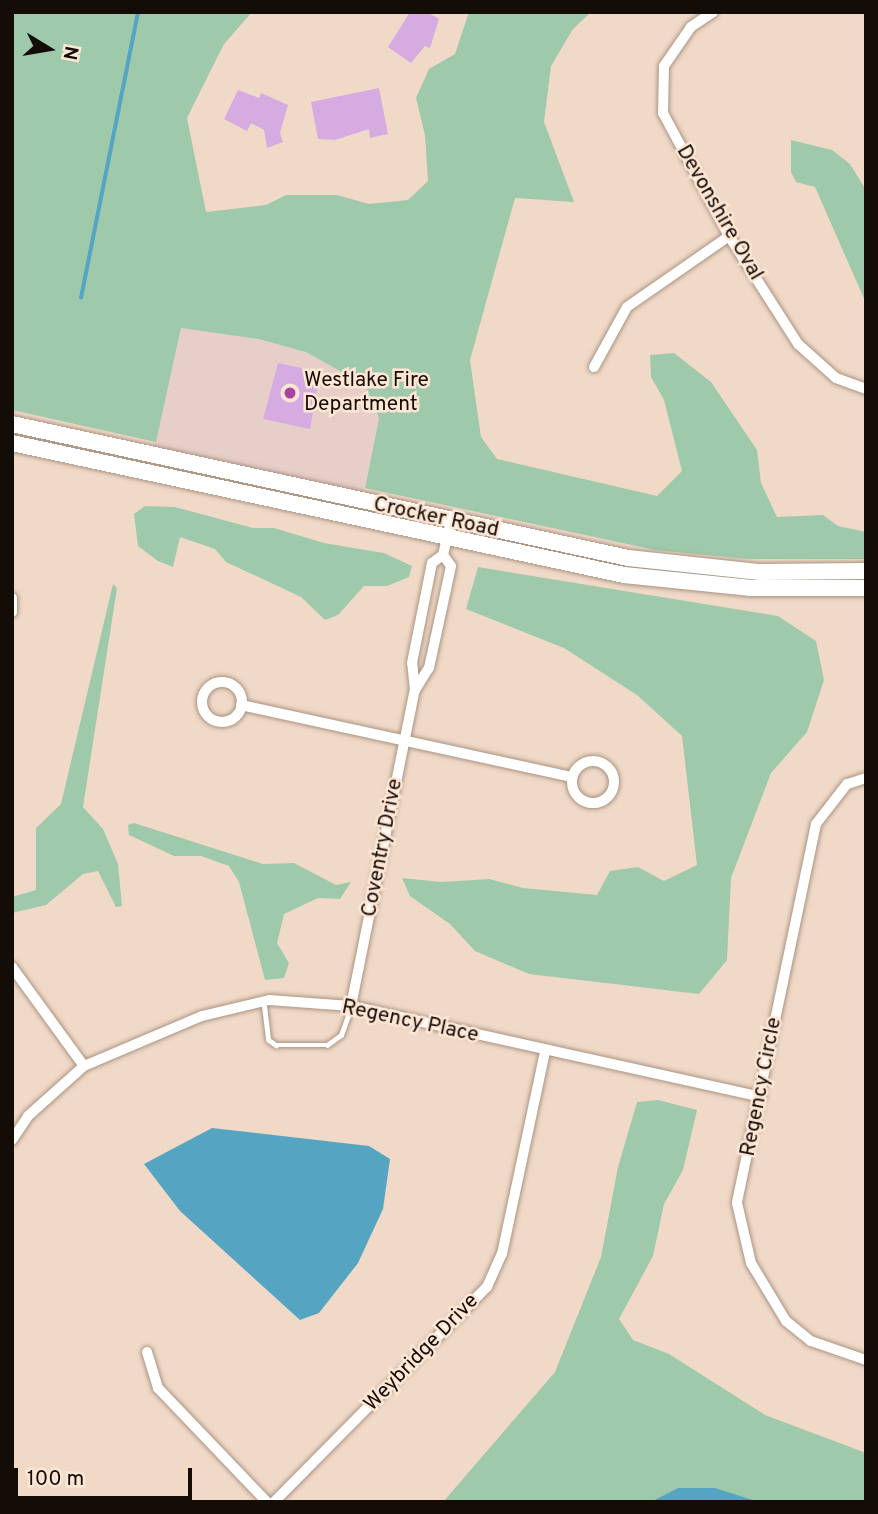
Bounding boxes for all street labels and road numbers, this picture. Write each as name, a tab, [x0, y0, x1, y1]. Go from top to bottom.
street label: Devonshire Oval	[670, 141, 768, 285]
street label: Crocker Road	[371, 492, 501, 544]
street label: Coventry Drive	[357, 777, 409, 919]
street label: Regency Place	[339, 995, 481, 1049]
street label: Regency Circle	[736, 1015, 788, 1159]
street label: Weybridge Drive	[360, 1289, 484, 1417]

